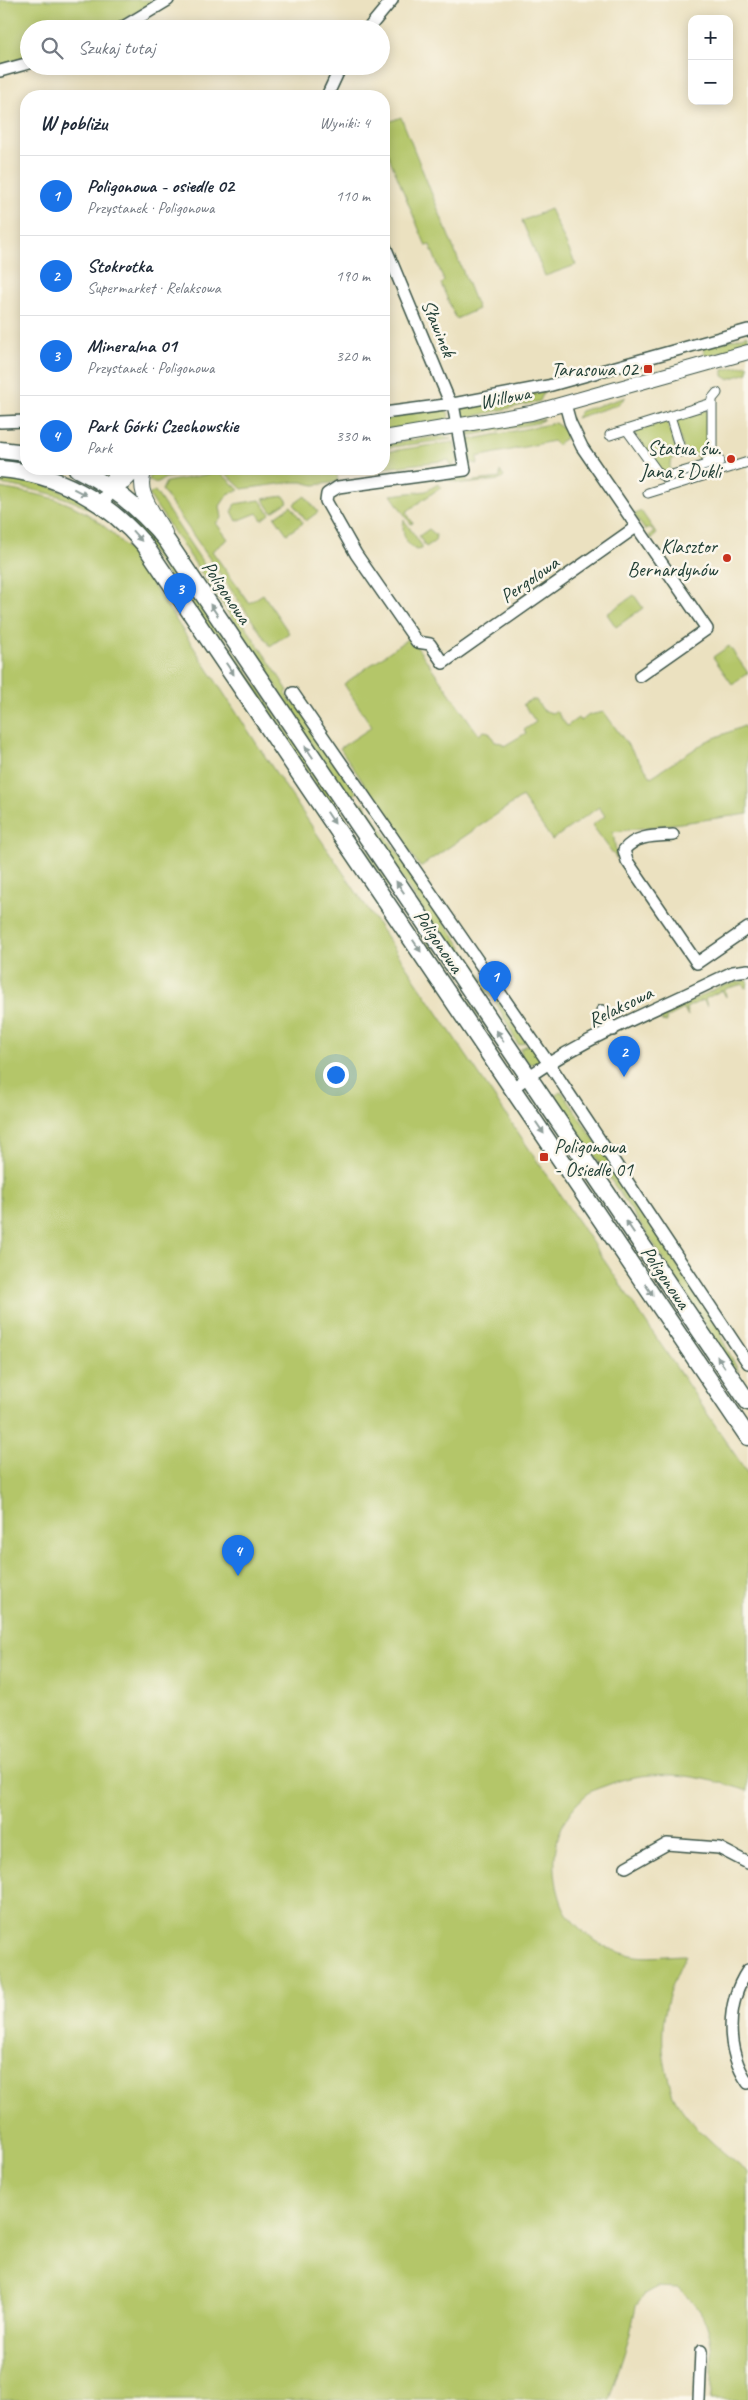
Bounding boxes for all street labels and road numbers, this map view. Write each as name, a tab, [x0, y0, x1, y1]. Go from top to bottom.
street label: Sławinek	[415, 296, 462, 362]
street label: Willowa	[478, 380, 534, 415]
street label: Pergolowa	[495, 549, 565, 609]
street label: Poligonowa	[196, 556, 258, 630]
street label: Poligonowa	[408, 905, 470, 979]
street label: Relaksowa	[584, 980, 658, 1033]
street label: Poligonowa	[635, 1241, 697, 1315]

